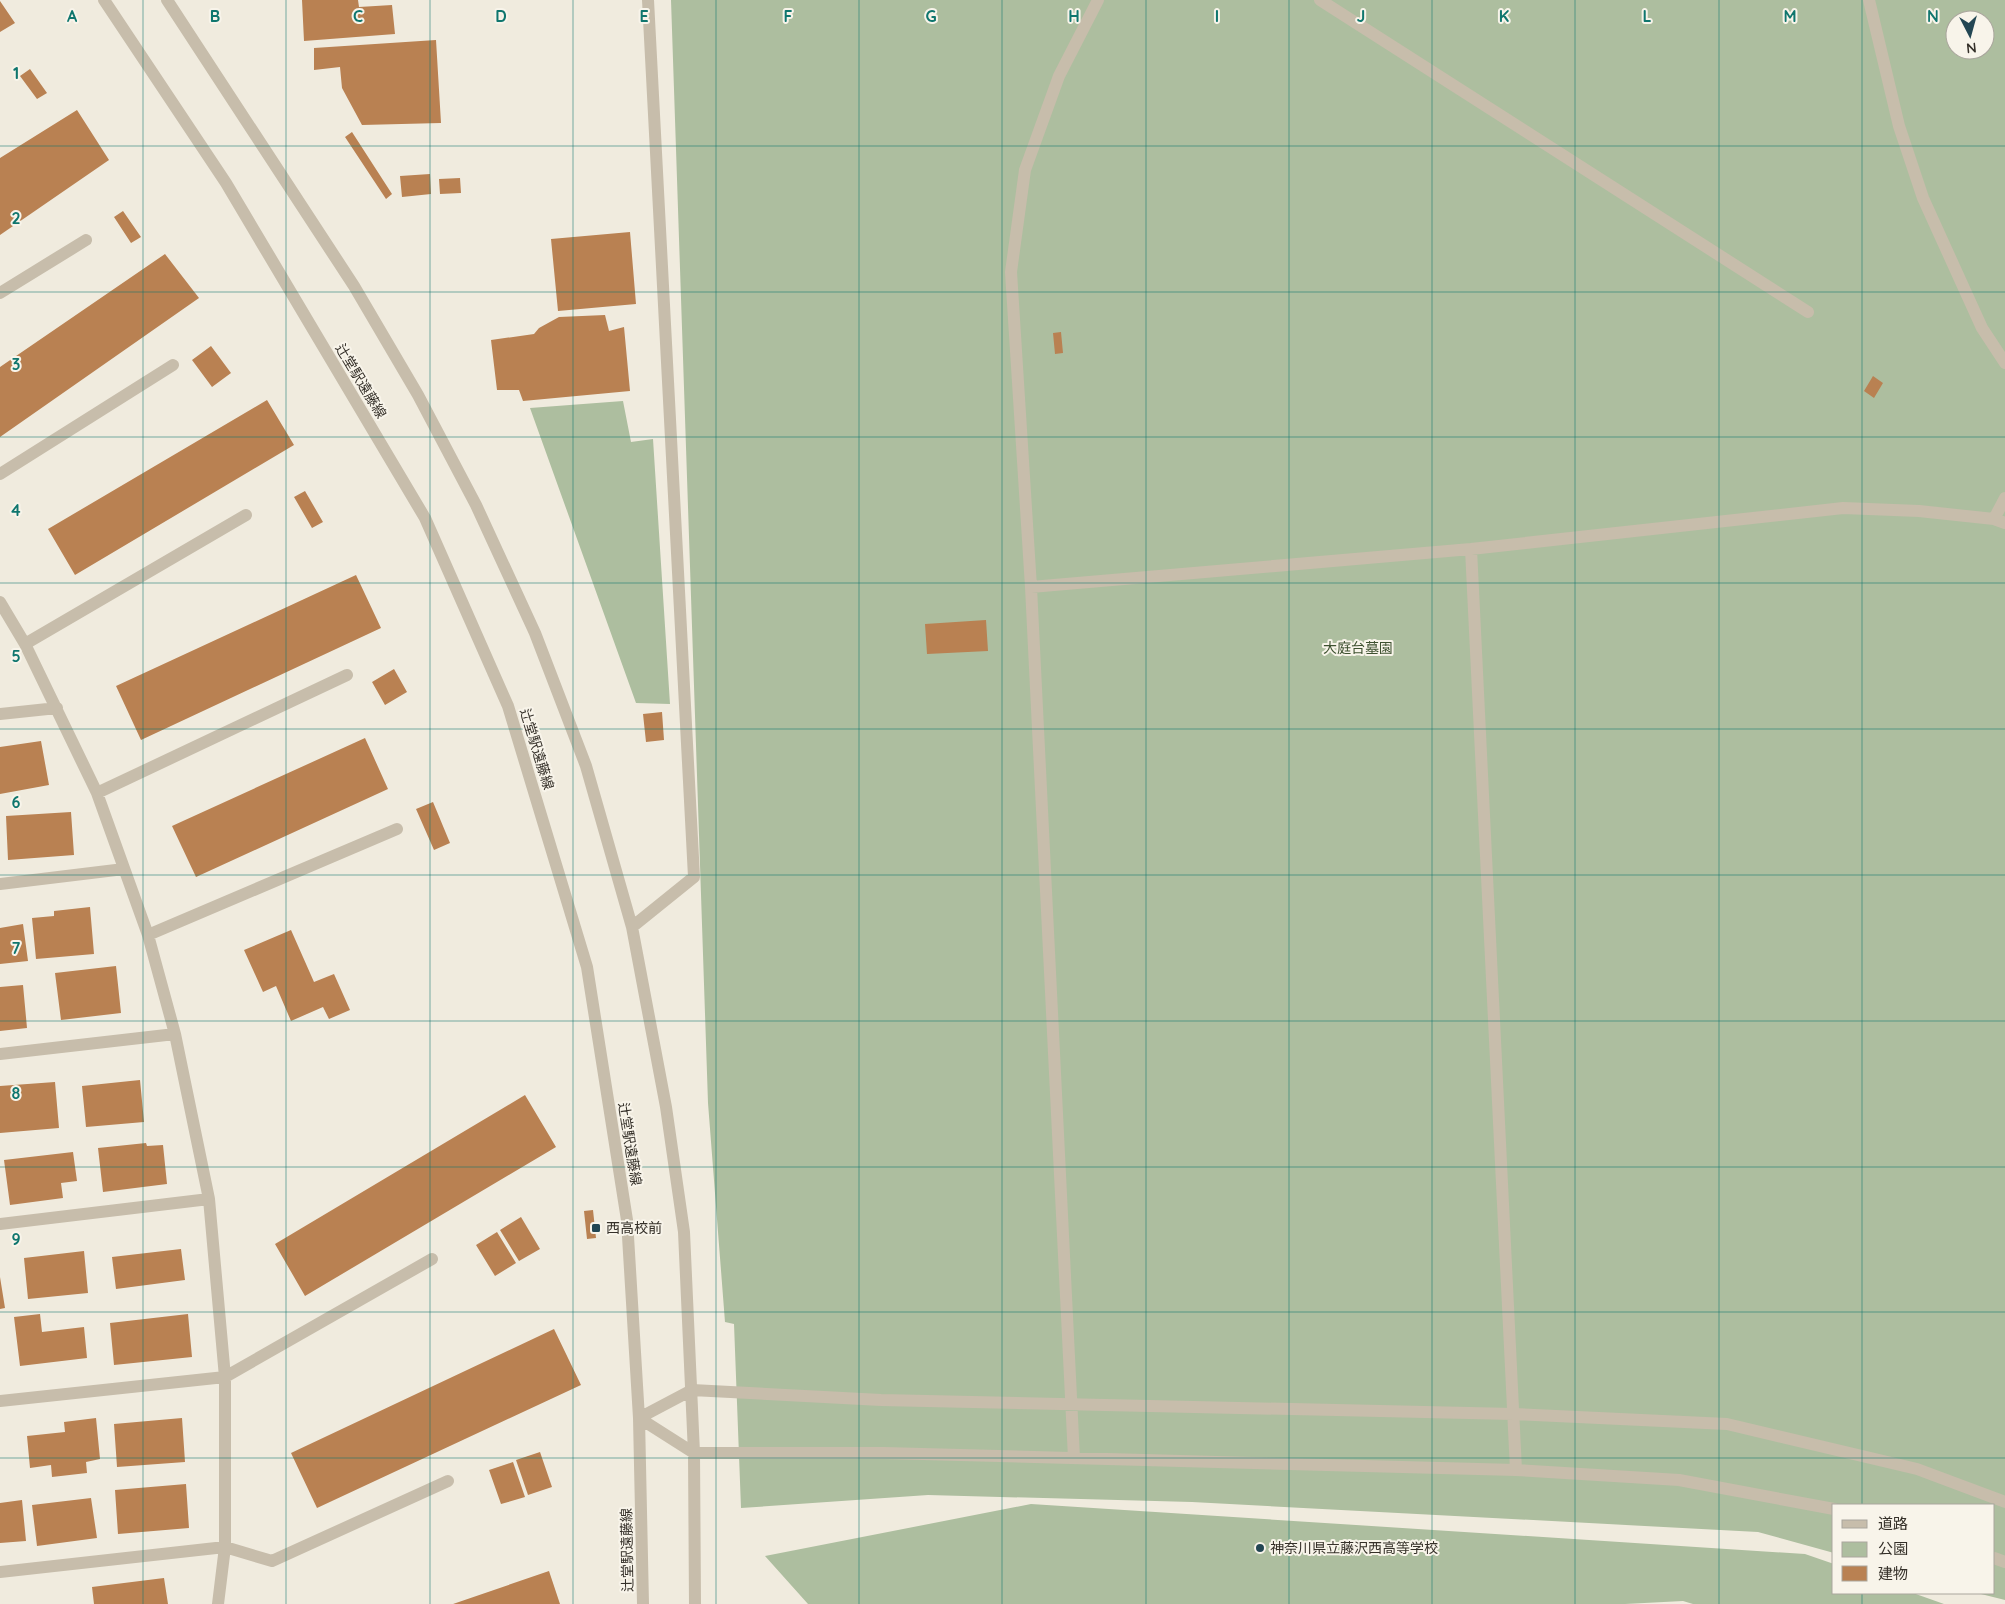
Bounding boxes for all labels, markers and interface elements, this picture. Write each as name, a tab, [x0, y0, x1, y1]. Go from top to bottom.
text: A	[67, 6, 78, 26]
text: B	[210, 6, 220, 26]
text: C	[353, 6, 363, 26]
text: D	[495, 6, 507, 26]
text: E	[639, 6, 649, 26]
text: F	[784, 6, 793, 26]
text: G	[925, 6, 937, 26]
text: H	[1068, 6, 1080, 26]
text: I	[1215, 6, 1219, 26]
text: J	[1357, 6, 1365, 26]
text: K	[1499, 6, 1509, 26]
text: L	[1643, 6, 1652, 26]
text: M	[1783, 6, 1797, 26]
text: N	[1927, 6, 1939, 26]
north arrow	[1945, 10, 1995, 60]
text: N	[1965, 38, 1977, 57]
text: 1	[13, 63, 19, 83]
text: 2	[11, 208, 21, 228]
street label: 辻堂駅遠藤線	[332, 340, 390, 422]
text: 3	[12, 354, 20, 374]
text: 4	[11, 500, 21, 520]
park label: 大庭台墓園	[1323, 639, 1393, 657]
text: 5	[11, 646, 21, 666]
street label: 辻堂駅遠藤線	[516, 706, 558, 792]
text: 6	[12, 792, 21, 812]
text: 7	[12, 938, 21, 958]
text: 8	[12, 1083, 21, 1103]
street label: 辻堂駅遠藤線	[615, 1101, 645, 1187]
place label: 西高校前	[606, 1219, 662, 1237]
marker: 西高校前	[590, 1222, 602, 1234]
text: 9	[11, 1229, 21, 1249]
legend	[1832, 1504, 1995, 1594]
street label: 辻堂駅遠藤線	[617, 1508, 637, 1592]
text: 道路	[1878, 1514, 1908, 1533]
place label: 神奈川県立藤沢西高等学校	[1270, 1539, 1438, 1557]
text: 公園	[1878, 1539, 1908, 1558]
marker: 神奈川県立藤沢西高等学校	[1254, 1542, 1266, 1554]
text: 建物	[1878, 1564, 1908, 1583]

